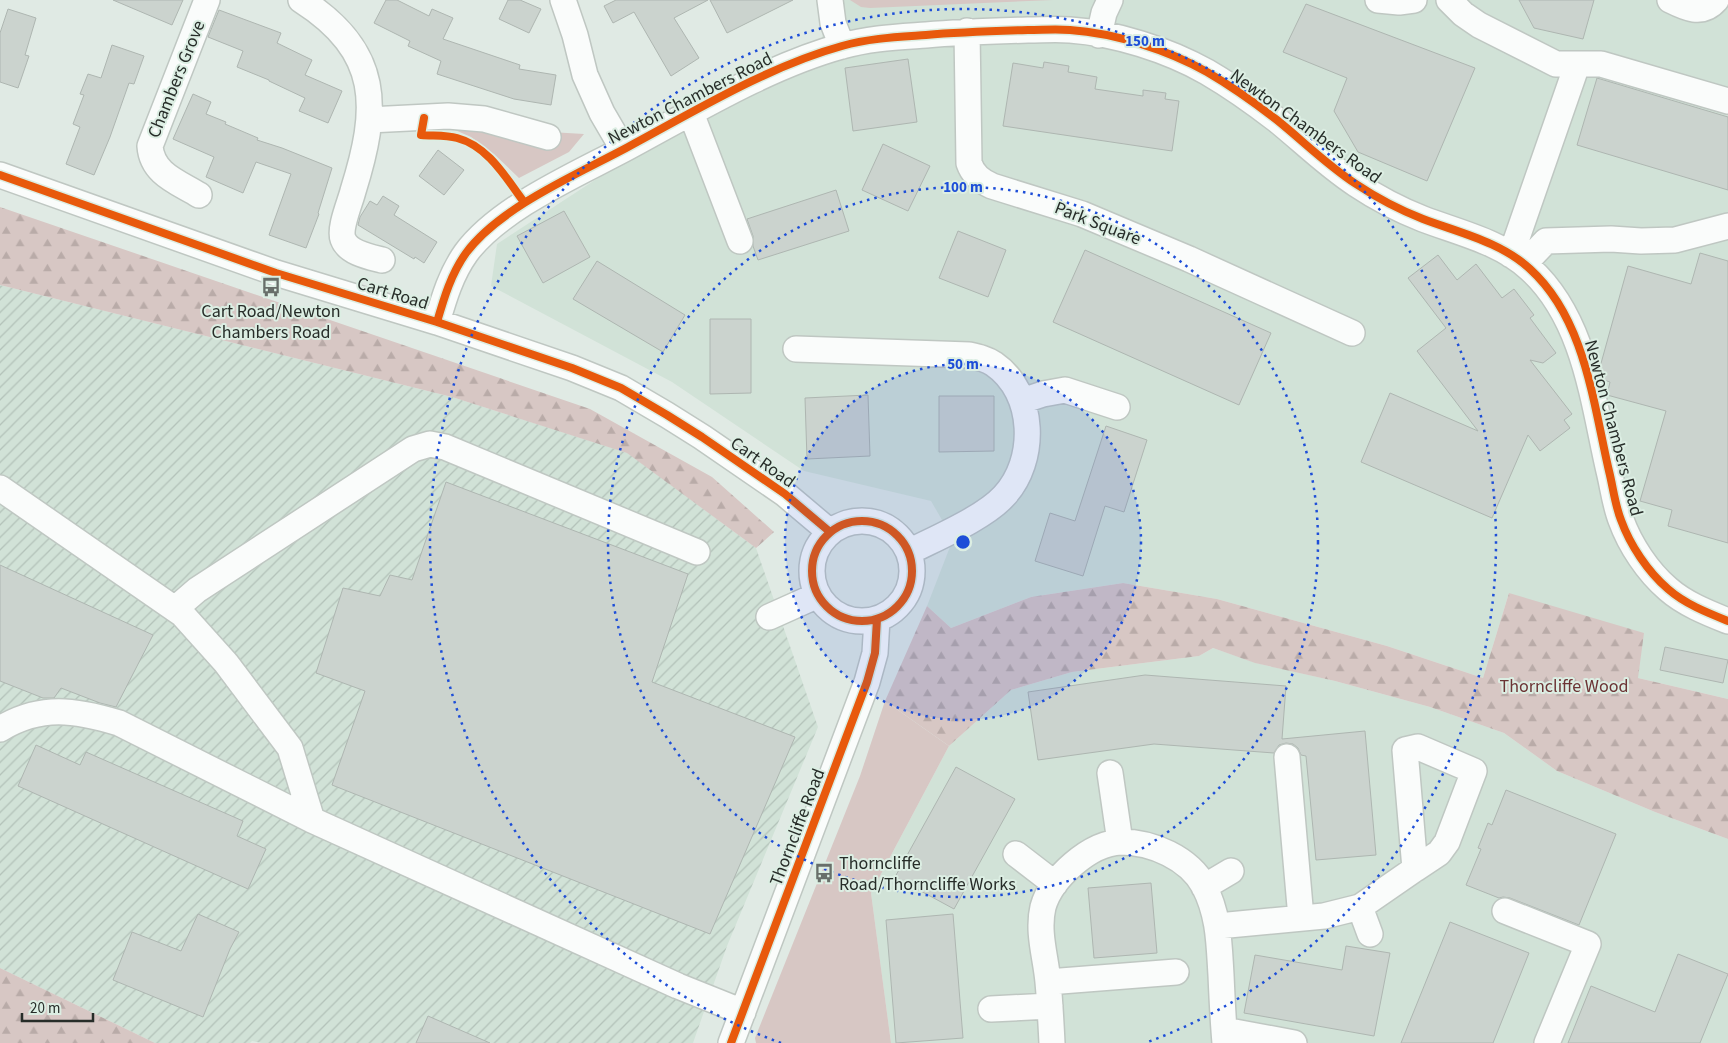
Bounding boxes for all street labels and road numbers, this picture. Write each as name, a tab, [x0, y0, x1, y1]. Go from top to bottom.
street label: Chambers Grove	[142, 17, 211, 142]
street label: Newton Chambers Road	[604, 46, 777, 151]
street label: Newton Chambers Road	[1225, 63, 1386, 190]
street label: Park Square	[1051, 196, 1145, 251]
street label: Cart Road	[354, 271, 432, 316]
street label: Newton Chambers Road	[1578, 337, 1649, 519]
street label: Cart Road	[725, 431, 800, 494]
street label: Thorncliffe Road	[764, 765, 831, 889]

